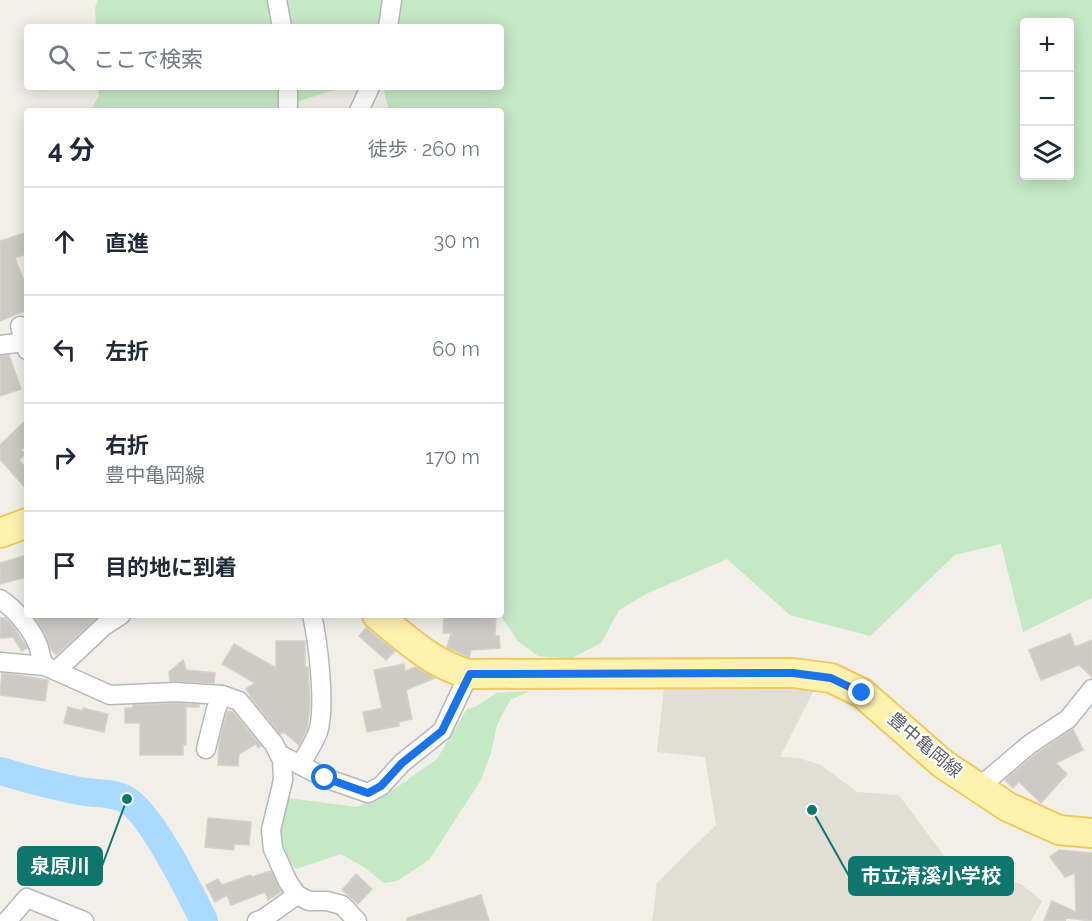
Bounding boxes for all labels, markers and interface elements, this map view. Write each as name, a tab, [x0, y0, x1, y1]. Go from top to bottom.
map controls	[1020, 18, 1074, 180]
button: +	[1020, 18, 1074, 72]
search box	[24, 24, 504, 90]
icon: search	[45, 41, 78, 74]
text: ここで検索	[93, 46, 203, 72]
button: −	[1020, 72, 1074, 126]
button: layers	[1020, 126, 1074, 180]
text: 4 分	[48, 135, 95, 165]
text: 徒歩 · 260 m	[368, 137, 480, 161]
icon: ahead	[48, 225, 81, 258]
text: 30 m	[434, 229, 480, 253]
text: 直進	[105, 230, 149, 256]
icon: left	[48, 333, 81, 366]
text: 60 m	[432, 337, 480, 361]
text: 左折	[105, 338, 149, 364]
text: 右折	[105, 432, 149, 458]
icon: right	[48, 441, 81, 474]
text: 170 m	[425, 445, 480, 469]
text: 豊中亀岡線	[105, 463, 205, 487]
icon: arrive	[48, 549, 81, 582]
text: 目的地に到着	[105, 554, 237, 580]
route end	[848, 679, 874, 705]
street label: 豊中亀岡線	[884, 708, 967, 782]
route start	[311, 764, 337, 790]
callout: 泉原川	[18, 847, 102, 885]
text: 泉原川	[30, 854, 90, 878]
callout: 市立清溪小学校	[849, 857, 1013, 895]
text: 市立清溪小学校	[861, 864, 1001, 888]

